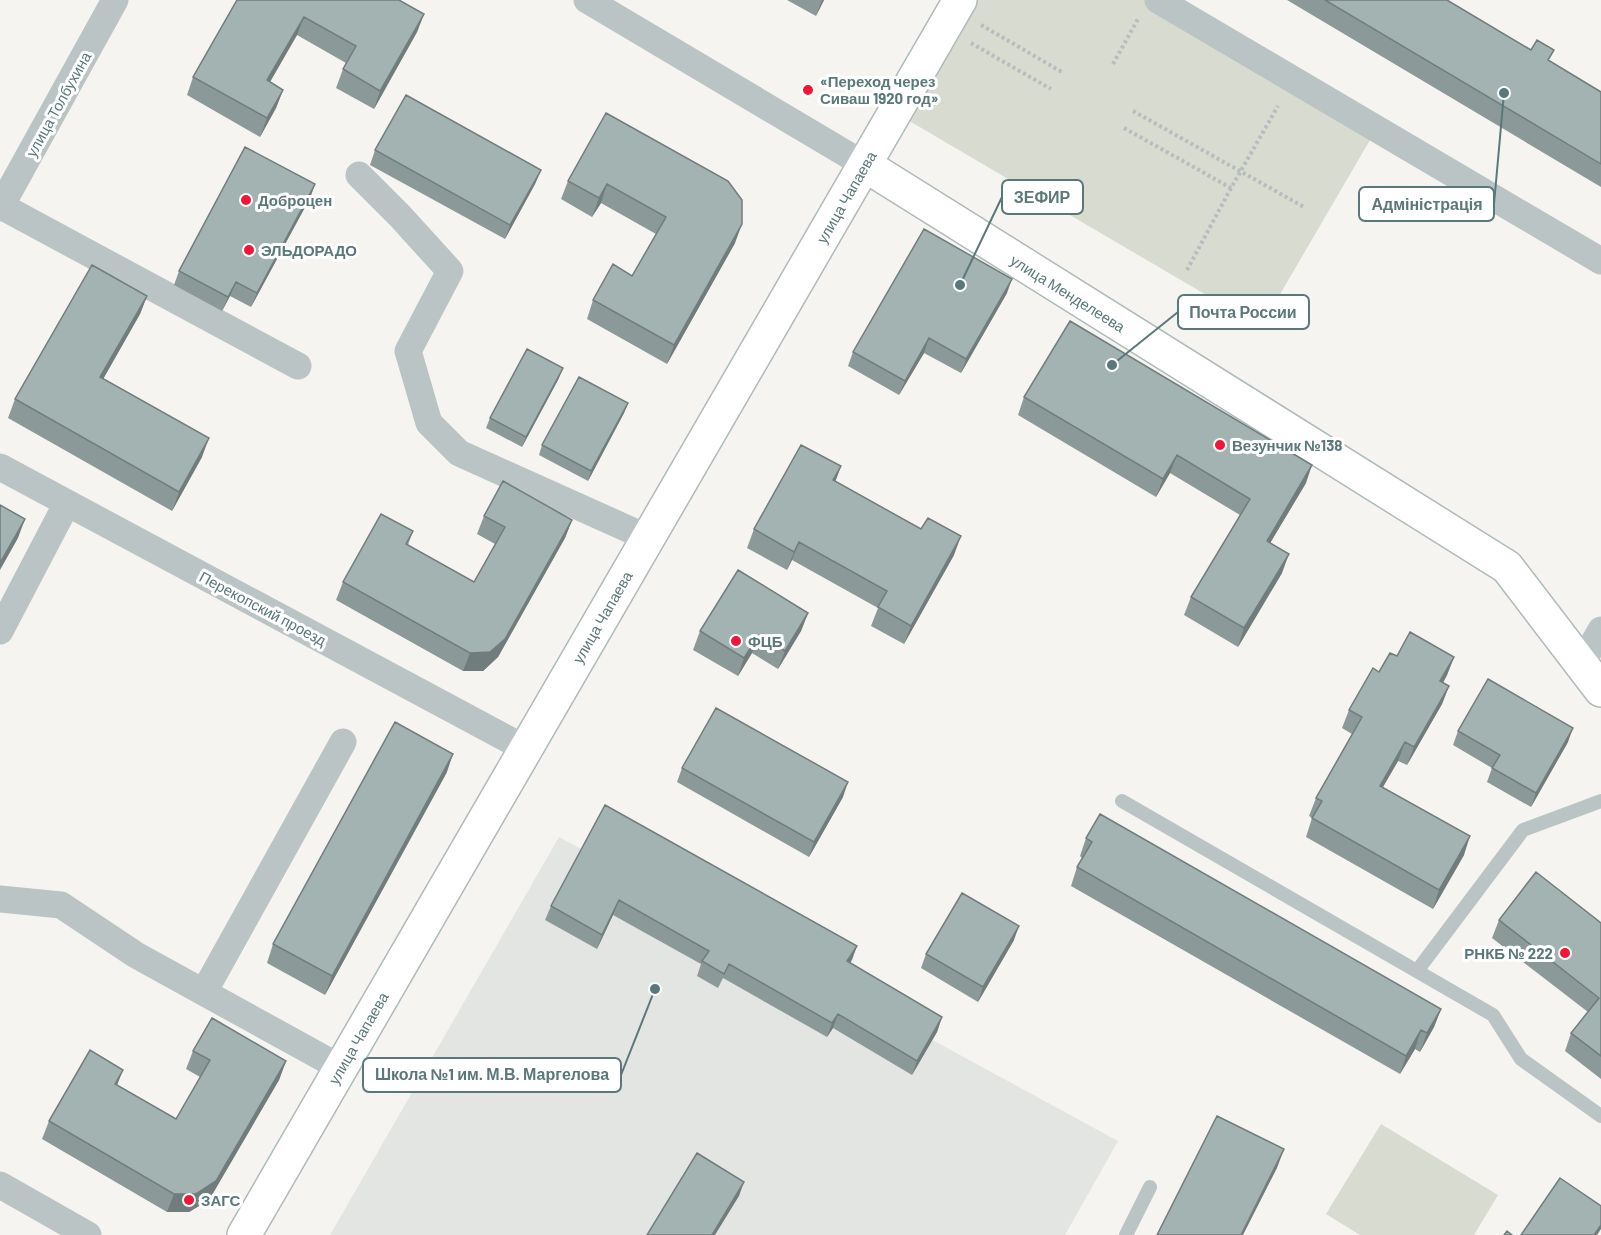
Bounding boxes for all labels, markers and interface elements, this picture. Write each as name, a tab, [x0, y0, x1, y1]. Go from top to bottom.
street label: улица Толбухина	[22, 48, 95, 160]
place label: «Переход через Сиваш 1920 год»	[820, 72, 938, 107]
marker: «Переход через Сиваш 1920 год»	[801, 83, 815, 97]
street label: улица Чапаева	[812, 147, 880, 246]
callout: ЗЕФИР	[1002, 180, 1083, 214]
text: ЗЕФИР	[1014, 187, 1071, 206]
callout: Адміністрація	[1359, 187, 1494, 221]
place label: Доброцен	[258, 191, 332, 209]
marker: Доброцен	[239, 193, 253, 207]
text: Адміністрація	[1371, 194, 1483, 213]
place label: ЭЛЬДОРАДО	[261, 241, 357, 259]
marker: ЭЛЬДОРАДО	[242, 243, 256, 257]
street label: улица Менделеева	[1007, 250, 1129, 336]
callout: Почта России	[1178, 295, 1309, 329]
text: Почта России	[1189, 302, 1297, 321]
place label: Везунчик №138	[1232, 436, 1342, 454]
marker: Везунчик №138	[1213, 438, 1227, 452]
street label: Перекопский проезд	[197, 567, 330, 649]
street label: улица Чапаева	[568, 567, 636, 666]
place label: ФЦБ	[748, 632, 783, 650]
marker: ФЦБ	[729, 634, 743, 648]
place label: РНКБ № 222	[1464, 944, 1553, 962]
marker: РНКБ № 222	[1558, 946, 1572, 960]
street label: улица Чапаева	[324, 988, 392, 1087]
callout: Школа №1 им. М.В. Маргелова	[363, 1058, 621, 1092]
text: Школа №1 им. М.В. Маргелова	[375, 1064, 609, 1083]
place label: ЗАГС	[201, 1191, 241, 1209]
marker: ЗАГС	[182, 1193, 196, 1207]

